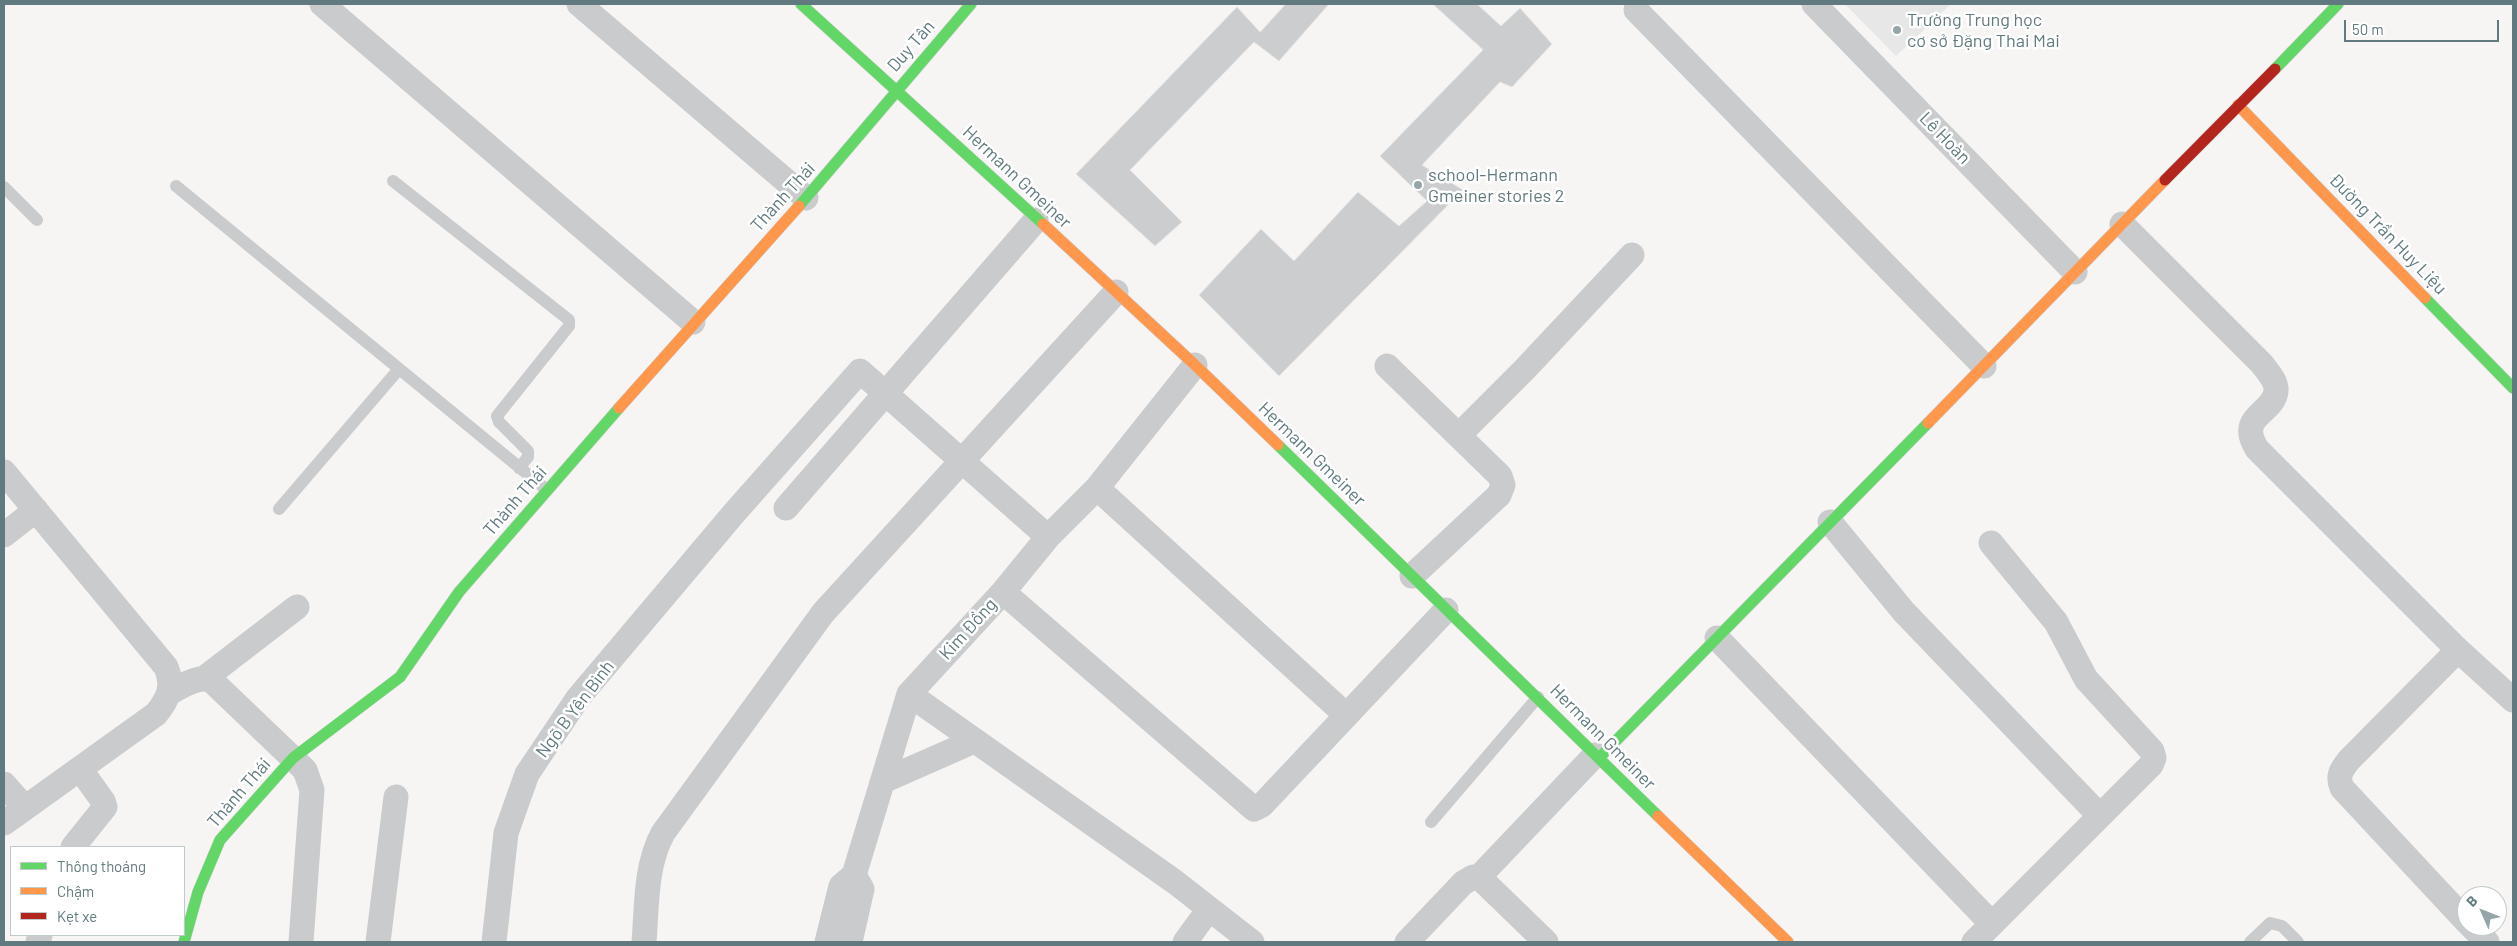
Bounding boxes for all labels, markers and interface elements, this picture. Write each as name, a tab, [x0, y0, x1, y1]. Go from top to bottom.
place label: Trường Trung học cơ sở Đặng Thai Mai	[1907, 9, 2060, 52]
scale bar	[2347, 10, 2502, 42]
street label: Duy Tân	[883, 16, 939, 76]
text: 50 m	[2352, 20, 2384, 38]
marker: Trường Trung học cơ sở Đặng Thai Mai	[1891, 24, 1903, 36]
street label: Lê Hoàn	[1915, 108, 1975, 168]
street label: Hermann Gmeiner	[958, 121, 1076, 233]
street label: Thành Thái	[746, 158, 820, 236]
place label: school-Hermann Gmeiner stories 2	[1428, 164, 1565, 206]
street label: Đường Trần Huy Liệu	[2325, 169, 2451, 299]
marker: school-Hermann Gmeiner stories 2	[1412, 179, 1424, 191]
street label: Hermann Gmeiner	[1254, 397, 1370, 511]
street label: Thành Thái	[479, 462, 551, 540]
street label: Kim Đồng	[935, 594, 1001, 664]
street label: Ngõ B Yên Bình	[531, 656, 619, 762]
street label: Hermann Gmeiner	[1546, 680, 1660, 794]
street label: Thành Thái	[203, 754, 275, 832]
legend	[10, 846, 185, 936]
text: Thông thoáng	[57, 857, 146, 875]
text: Chậm	[57, 882, 94, 900]
north arrow	[2457, 886, 2507, 936]
text: B	[2462, 892, 2481, 910]
text: Kẹt xe	[57, 907, 97, 925]

